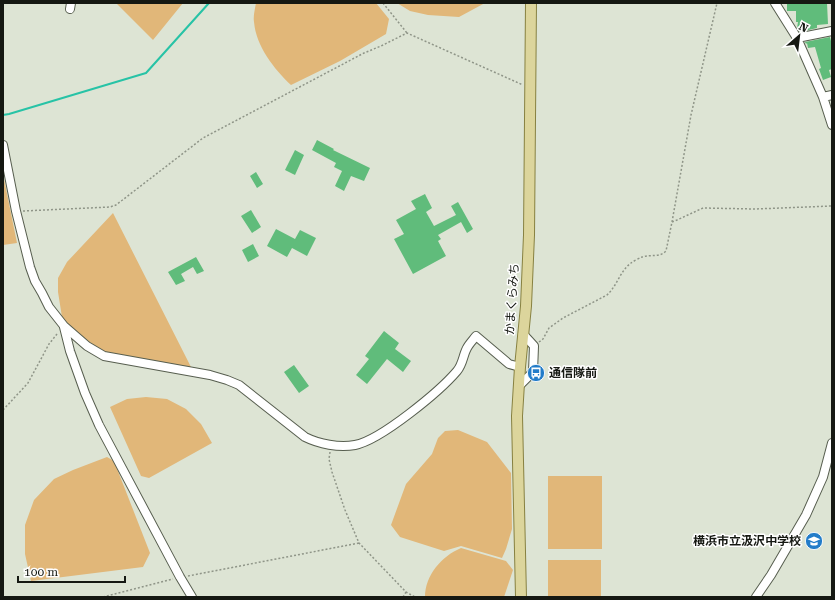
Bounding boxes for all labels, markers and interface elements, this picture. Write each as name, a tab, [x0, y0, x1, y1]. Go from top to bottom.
north arrow	[779, 16, 819, 56]
text: N	[797, 20, 811, 36]
street label: かまくらみち	[503, 263, 521, 335]
bus stop icon: 通信隊前	[526, 363, 546, 383]
place label: 通信隊前	[549, 366, 597, 380]
school or university icon: 横浜市立汲沢中学校	[804, 531, 824, 551]
place label: 横浜市立汲沢中学校	[693, 534, 801, 548]
scale bar	[18, 558, 125, 584]
text: 100 m	[24, 565, 58, 579]

